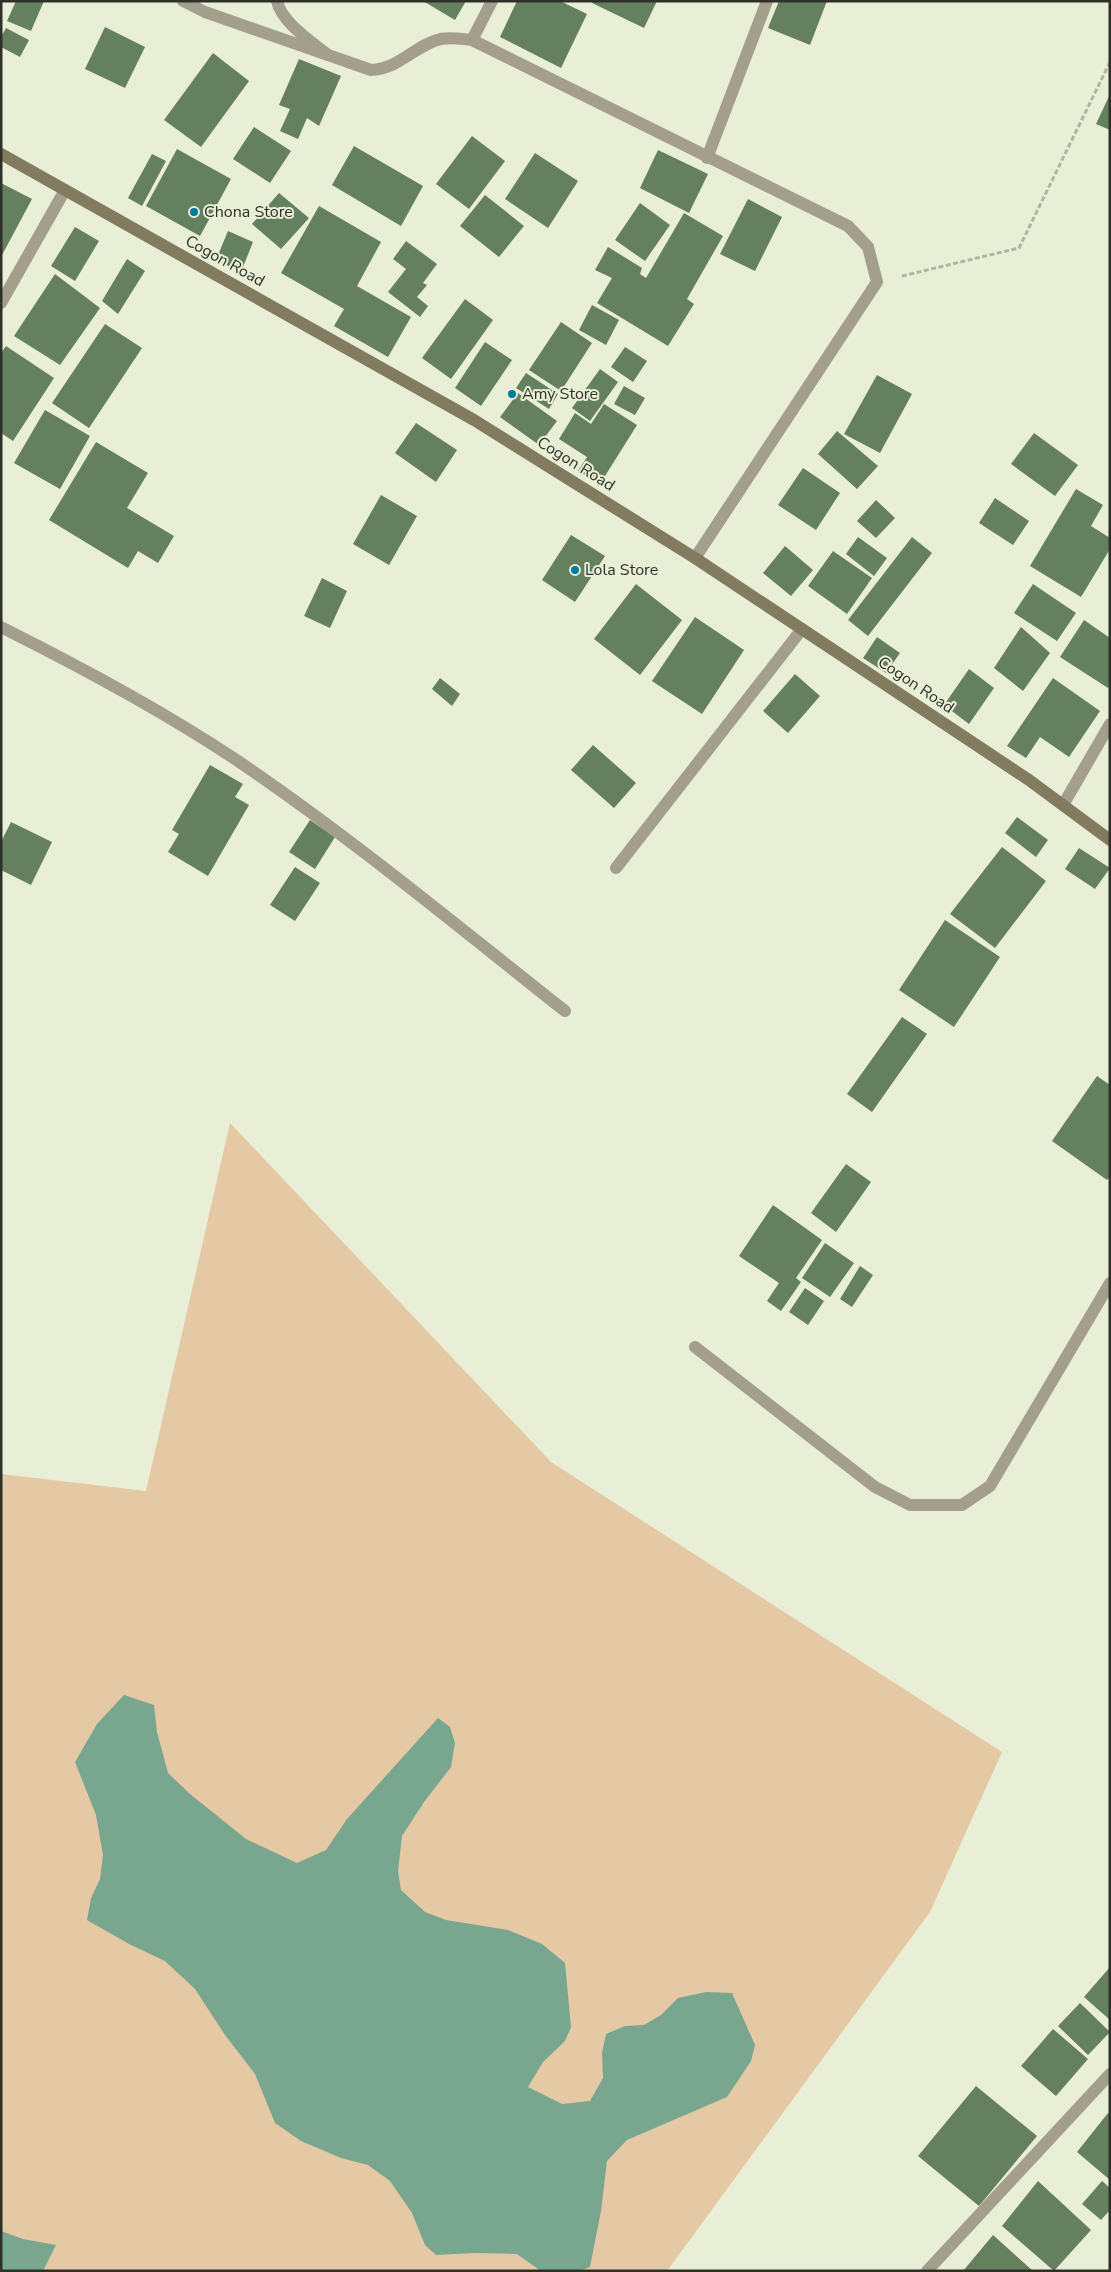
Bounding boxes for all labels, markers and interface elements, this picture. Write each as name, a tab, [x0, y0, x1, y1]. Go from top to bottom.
place label: Chona Store	[204, 201, 293, 223]
marker: Chona Store	[188, 206, 200, 218]
street label: Cogon Road	[181, 230, 269, 292]
place label: Amy Store	[522, 383, 598, 405]
marker: Amy Store	[506, 388, 518, 400]
street label: Cogon Road	[533, 431, 619, 497]
place label: Lola Store	[585, 559, 658, 581]
marker: Lola Store	[569, 564, 581, 576]
street label: Cogon Road	[873, 651, 959, 719]

